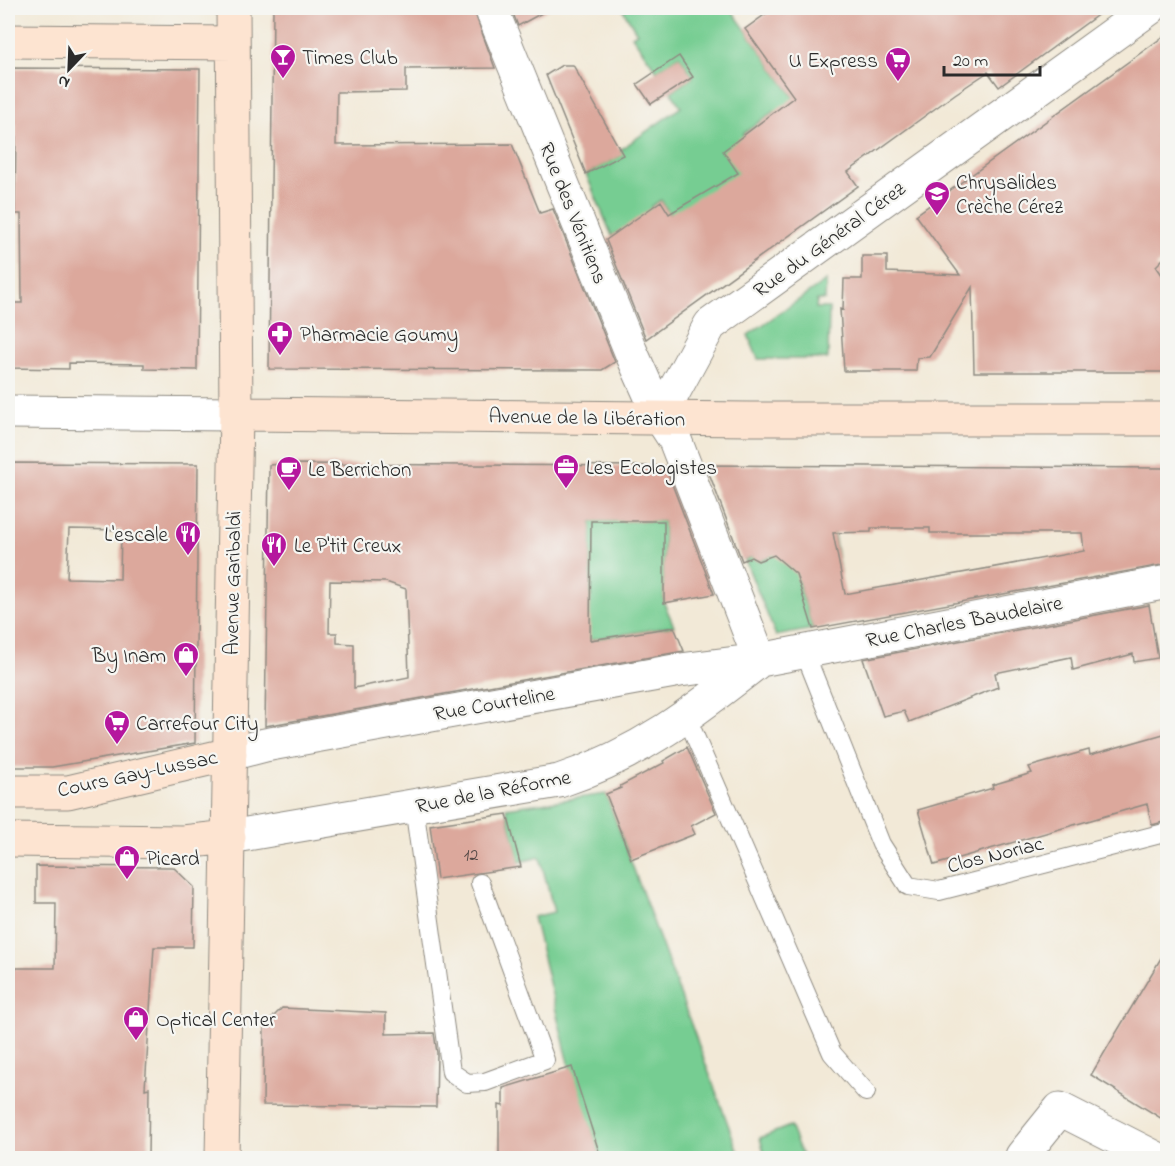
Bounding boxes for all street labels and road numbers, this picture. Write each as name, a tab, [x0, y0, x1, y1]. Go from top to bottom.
street label: Rue des Vénitiens	[530, 139, 614, 289]
street label: Rue du Général Cérez	[748, 175, 913, 306]
street label: Avenue de la Libération	[488, 402, 686, 436]
street label: Avenue Garibaldi	[218, 511, 250, 655]
street label: Rue Charles Baudelaire	[864, 589, 1066, 657]
street label: Rue Courteline	[431, 679, 558, 730]
street label: Cours Gay-Lussac	[55, 743, 221, 808]
street label: Rue de la Réforme	[413, 763, 574, 823]
street label: Clos Noriac	[944, 829, 1047, 882]

